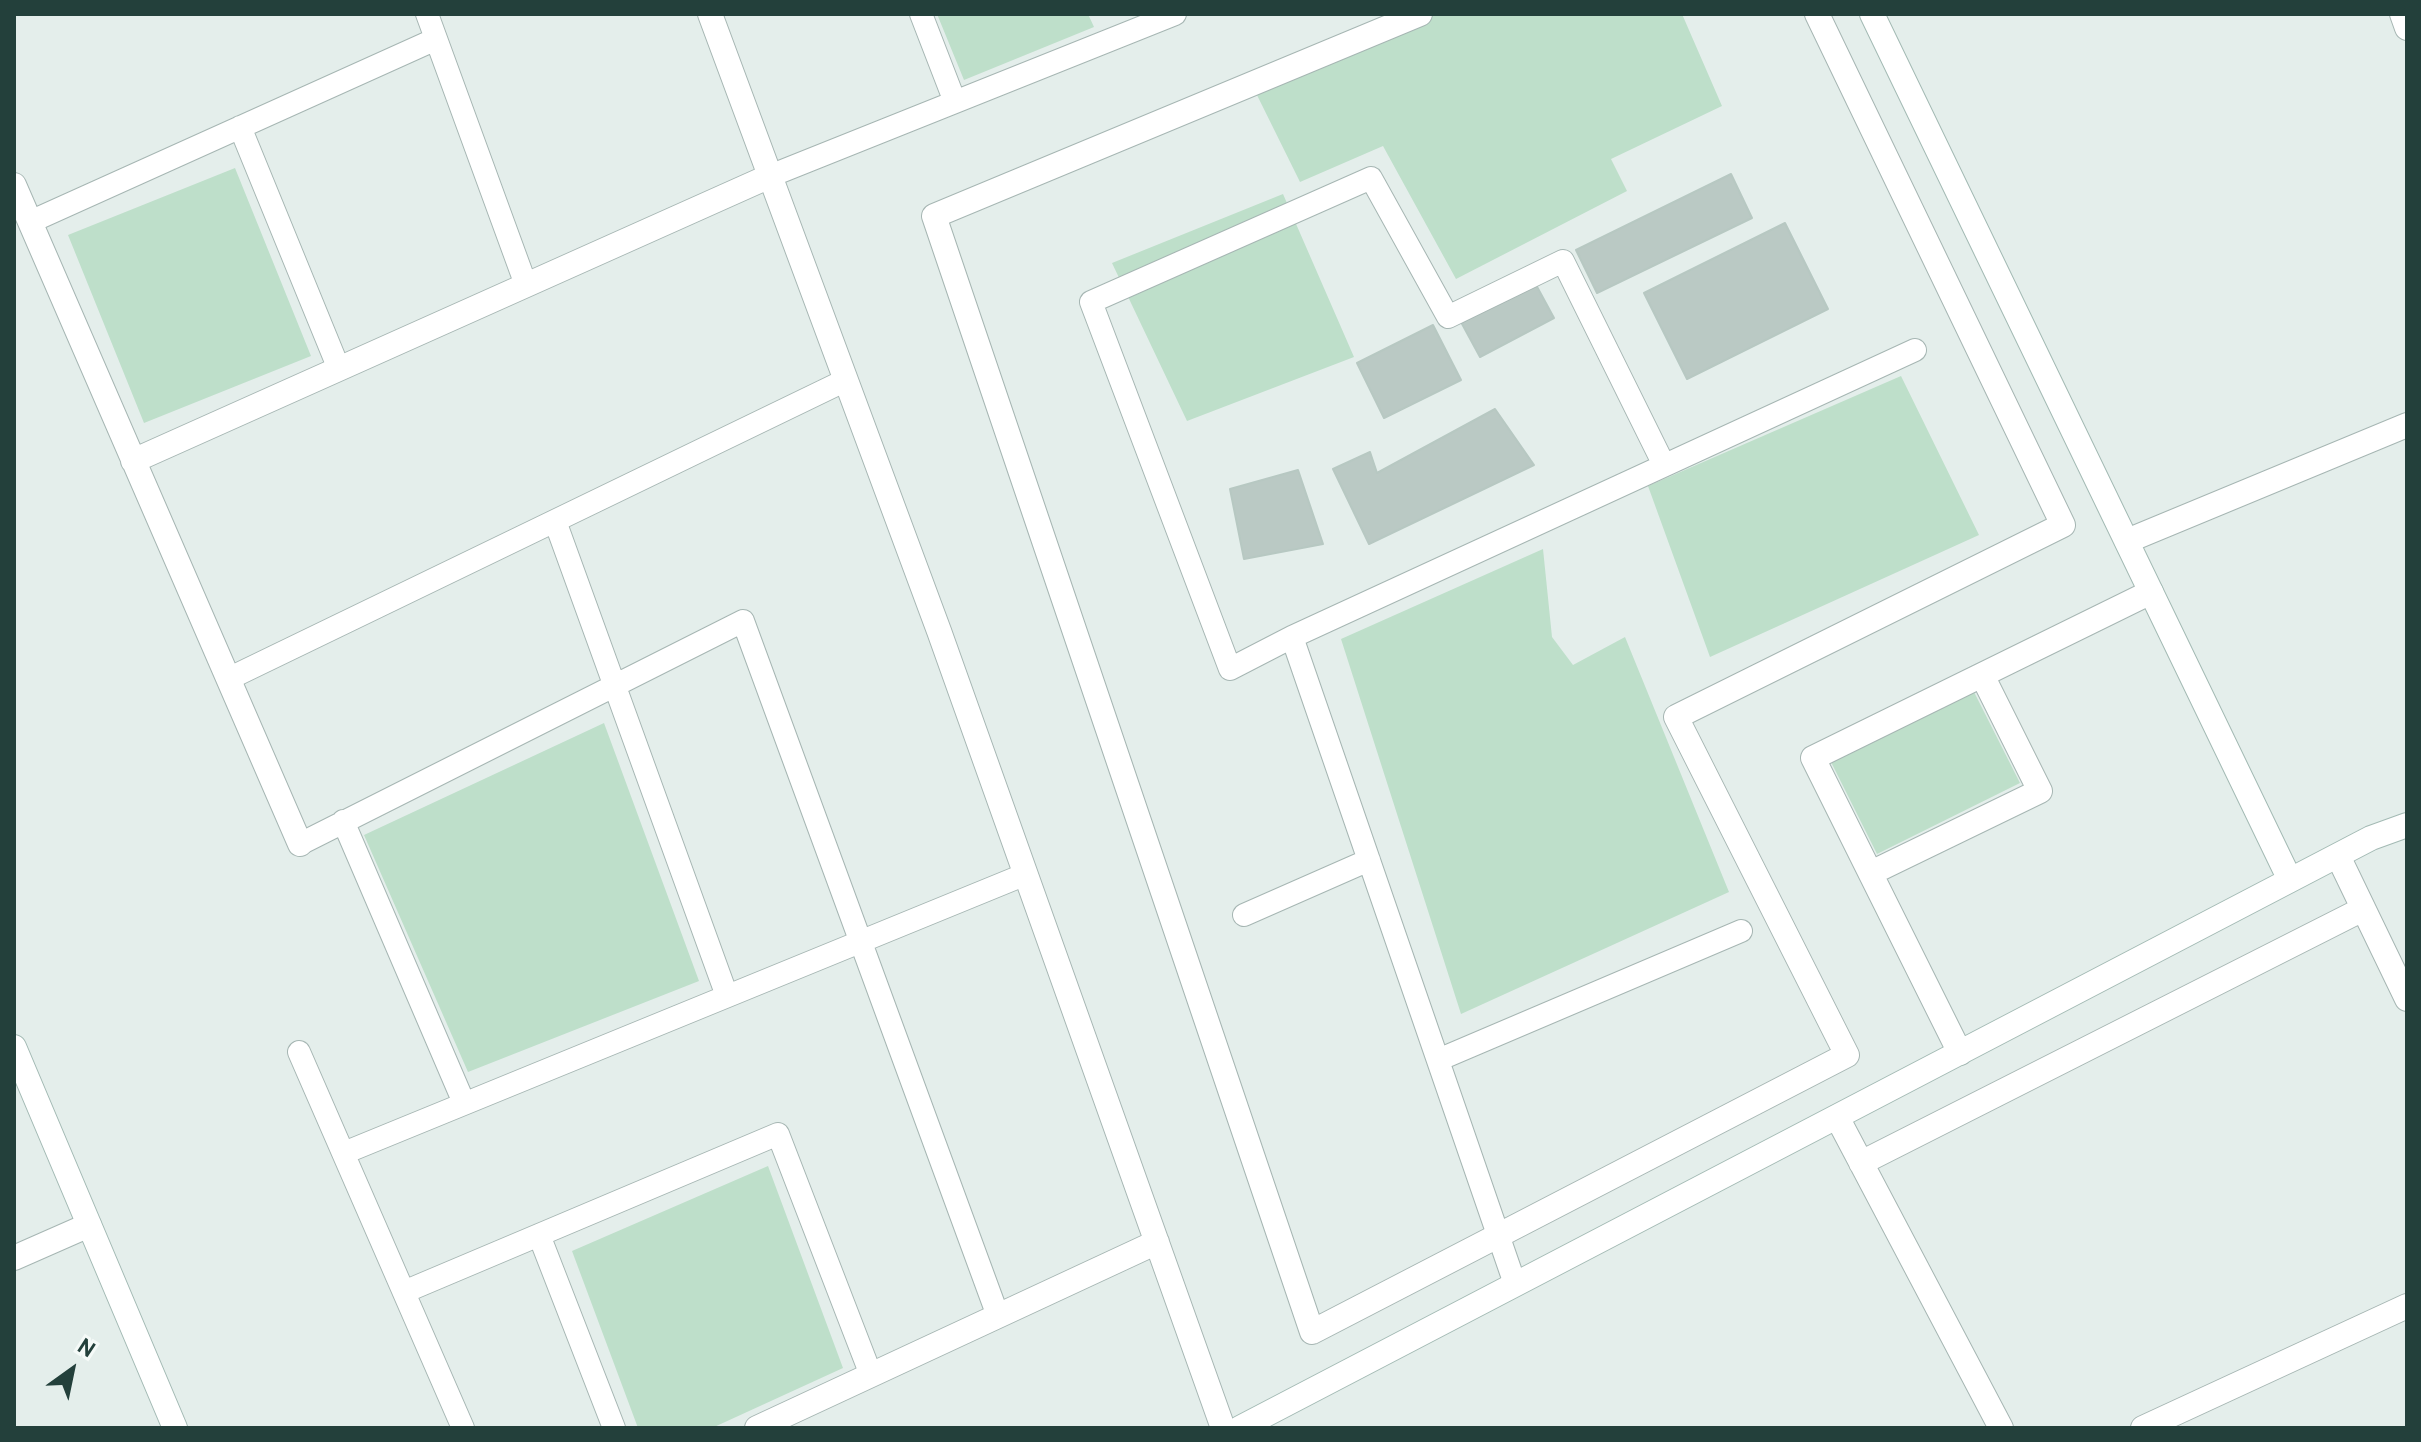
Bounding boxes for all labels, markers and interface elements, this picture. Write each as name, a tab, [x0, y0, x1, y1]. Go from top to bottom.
north arrow	[32, 1330, 112, 1410]
text: N	[71, 1334, 99, 1365]

